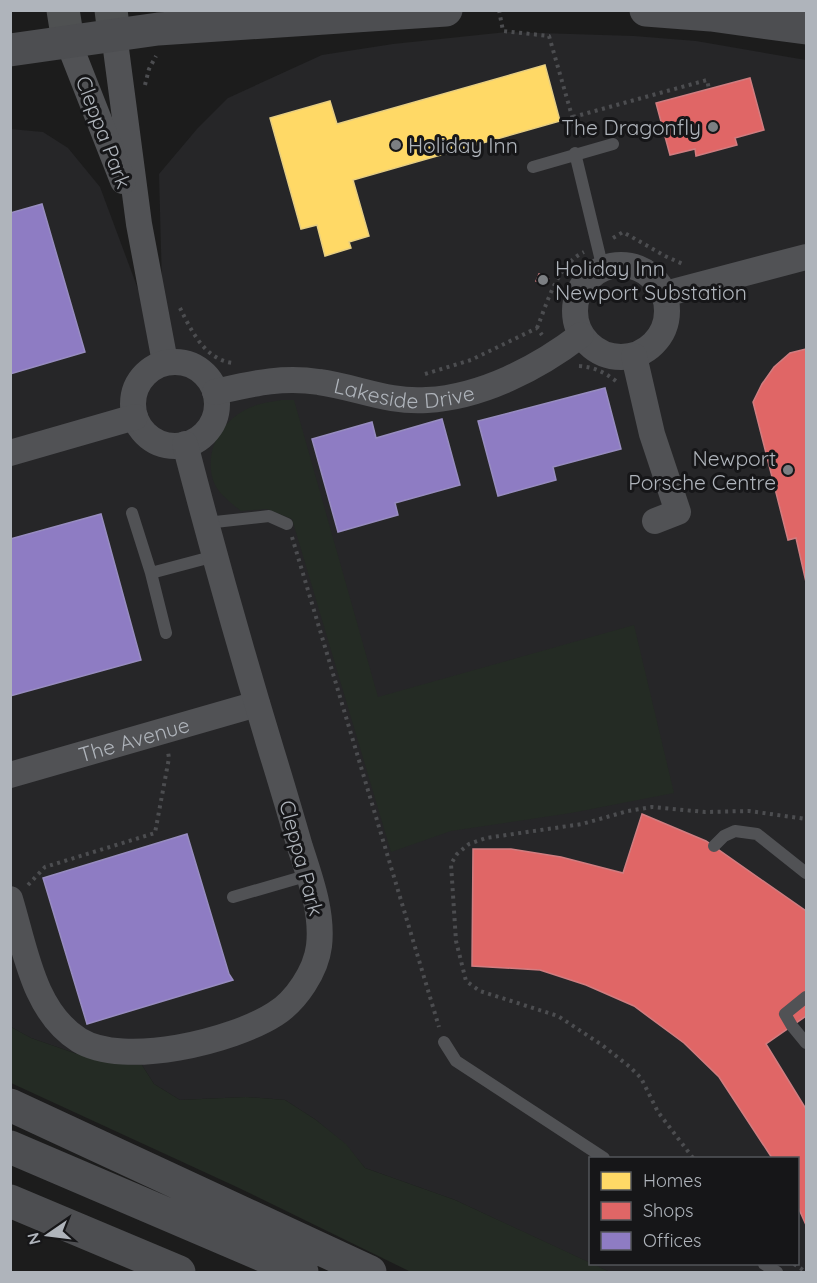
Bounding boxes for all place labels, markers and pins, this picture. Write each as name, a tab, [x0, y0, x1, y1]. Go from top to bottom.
place label: The Dragonfly	[561, 114, 701, 140]
marker: The Dragonfly	[706, 120, 720, 134]
place label: Holiday Inn	[408, 132, 518, 158]
marker: Holiday Inn	[389, 138, 403, 152]
place label: Holiday Inn Newport Substation	[555, 255, 747, 305]
marker: Holiday Inn Newport Substation	[536, 273, 550, 287]
place label: Newport Porsche Centre	[628, 445, 776, 495]
marker: Newport Porsche Centre	[781, 463, 795, 477]

